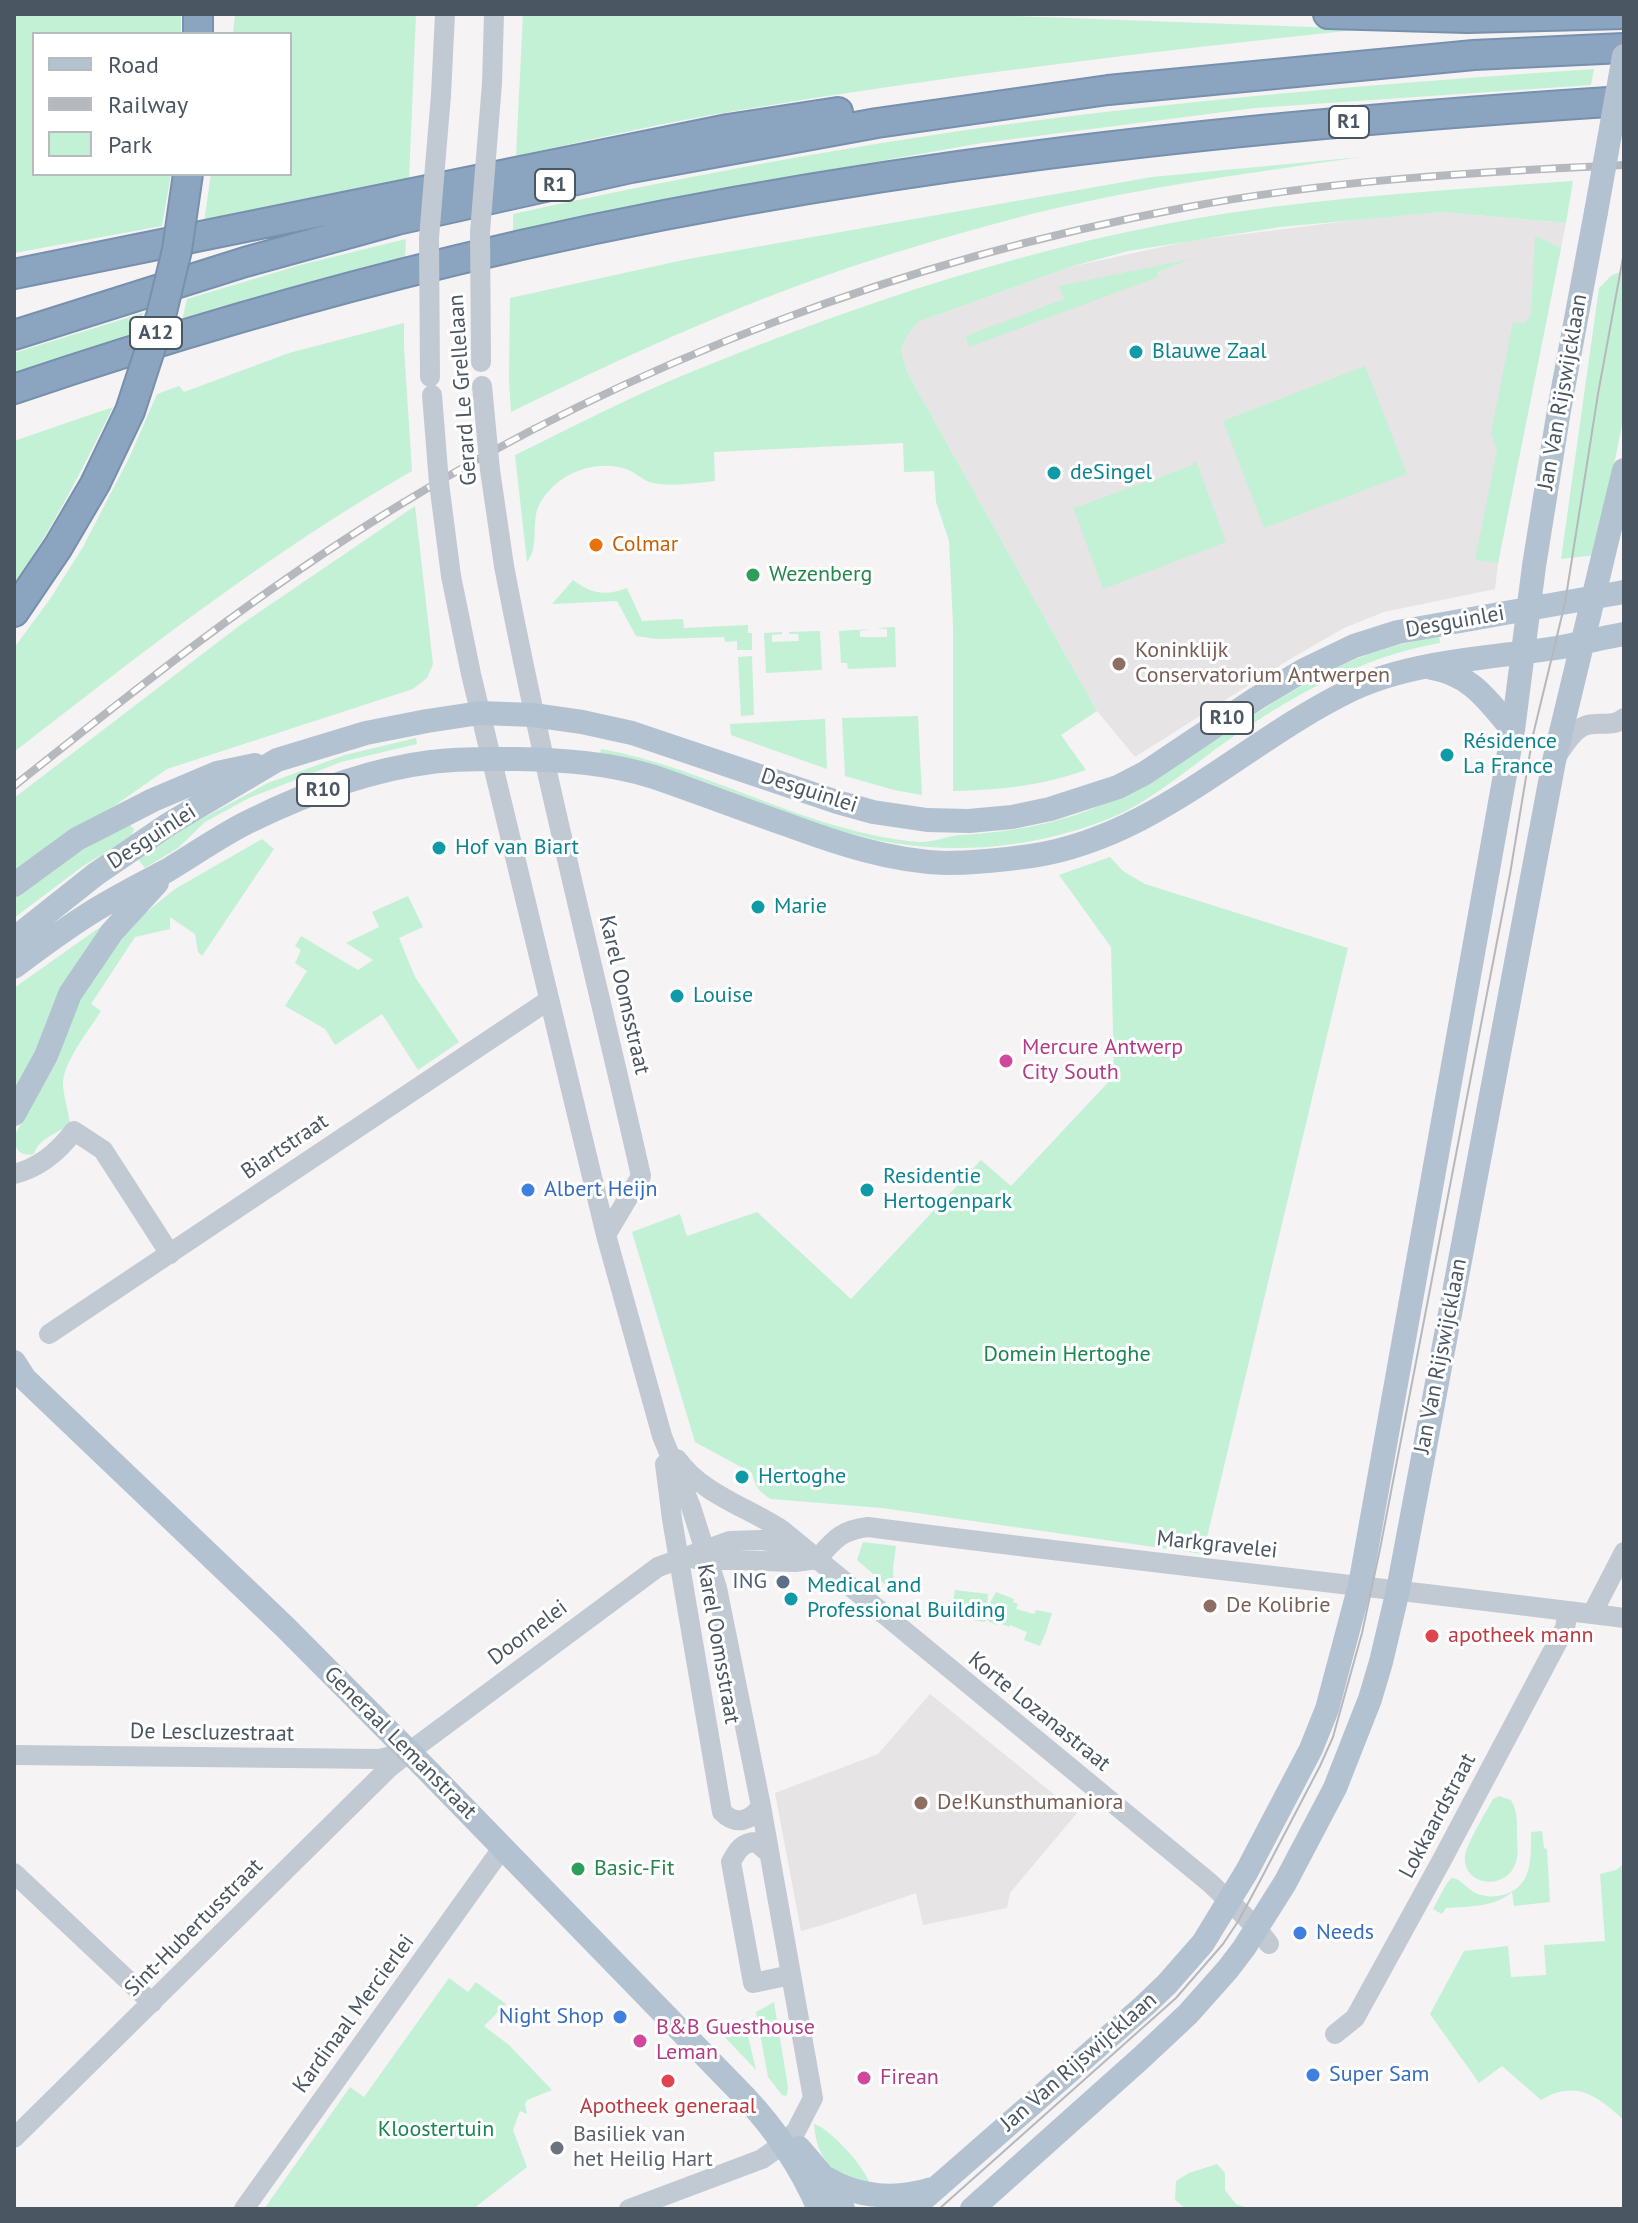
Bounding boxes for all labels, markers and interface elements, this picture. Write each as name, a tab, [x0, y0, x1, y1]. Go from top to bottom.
legend	[32, 32, 292, 176]
text: Road	[108, 49, 159, 80]
text: Railway	[108, 89, 188, 120]
road number: R1	[1329, 106, 1369, 138]
text: Park	[108, 129, 152, 160]
road number: R1	[535, 169, 575, 201]
street label: Jan Van Rijswijcklaan	[1533, 292, 1593, 492]
street label: Gerard Le Grellelaan	[443, 293, 483, 487]
road number: A12	[130, 317, 182, 349]
place label: Blauwe Zaal	[1152, 339, 1267, 365]
marker: Blauwe Zaal	[1127, 343, 1145, 361]
place label: deSingel	[1070, 460, 1152, 486]
marker: deSingel	[1045, 464, 1063, 482]
place label: Colmar	[612, 532, 678, 558]
marker: Colmar	[587, 536, 605, 554]
place label: Wezenberg	[769, 562, 872, 588]
marker: Wezenberg	[744, 566, 762, 584]
street label: Desguinlei	[1404, 600, 1506, 644]
place label: Koninklijk Conservatorium Antwerpen	[1135, 638, 1390, 690]
marker: Koninklijk Conservatorium Antwerpen	[1110, 655, 1128, 673]
road number: R10	[1201, 702, 1253, 734]
place label: Résidence La France	[1463, 729, 1557, 780]
marker: Résidence La France	[1438, 746, 1456, 764]
street label: Desguinlei	[757, 763, 861, 819]
road number: R10	[297, 774, 349, 806]
street label: Desguinlei	[103, 799, 201, 875]
place label: Hof van Biart	[455, 835, 579, 861]
marker: Hof van Biart	[430, 839, 448, 857]
place label: Marie	[774, 894, 827, 920]
marker: Marie	[749, 898, 767, 916]
street label: Karel Oomsstraat	[593, 913, 655, 1077]
place label: Louise	[693, 983, 753, 1009]
marker: Louise	[668, 987, 686, 1005]
place label: Mercure Antwerp City South	[1022, 1035, 1183, 1086]
marker: Mercure Antwerp City South	[997, 1052, 1015, 1070]
street label: Biartstraat	[237, 1108, 333, 1186]
place label: Residentie Hertogenpark	[883, 1164, 1012, 1216]
place label: Albert Heijn	[544, 1177, 658, 1203]
marker: Albert Heijn	[519, 1181, 537, 1199]
marker: Residentie Hertogenpark	[858, 1181, 876, 1199]
street label: Jan Van Rijswijcklaan	[1409, 1256, 1473, 1456]
park label: Domein Hertoghe	[983, 1342, 1151, 1368]
place label: Hertoghe	[758, 1464, 846, 1490]
marker: Hertoghe	[733, 1468, 751, 1486]
street label: Markgravelei	[1155, 1526, 1279, 1564]
street label: Karel Oomsstraat	[691, 1562, 745, 1726]
place label: ING	[732, 1569, 767, 1595]
marker: ING	[774, 1573, 792, 1591]
place label: Medical and Professional Building	[807, 1573, 1006, 1624]
marker: Medical and Professional Building	[782, 1590, 800, 1608]
place label: De Kolibrie	[1226, 1593, 1330, 1619]
street label: Doornelei	[483, 1595, 573, 1671]
marker: De Kolibrie	[1201, 1597, 1219, 1615]
place label: apotheek mann	[1448, 1623, 1593, 1649]
marker: apotheek mann	[1423, 1627, 1441, 1645]
street label: Korte Lozanastraat	[963, 1647, 1115, 1777]
street label: Generaal Lemanstraat	[318, 1661, 482, 1825]
street label: De Lescluzestraat	[130, 1718, 294, 1748]
street label: Lokkaardstraat	[1394, 1749, 1482, 1883]
place label: De!Kunsthumaniora	[937, 1790, 1123, 1816]
marker: De!Kunsthumaniora	[912, 1794, 930, 1812]
street label: Sint-Hubertusstraat	[120, 1854, 268, 2002]
place label: Basic-Fit	[594, 1856, 674, 1882]
marker: Basic-Fit	[569, 1860, 587, 1878]
place label: Needs	[1316, 1920, 1374, 1946]
marker: Needs	[1291, 1924, 1309, 1942]
street label: Kardinaal Mercierlei	[288, 1930, 420, 2098]
street label: Jan Van Rijswijcklaan	[996, 1987, 1162, 2137]
place label: Night Shop	[499, 2004, 604, 2030]
marker: Night Shop	[611, 2008, 629, 2026]
place label: B&B Guesthouse Leman	[656, 2015, 815, 2066]
marker: B&B Guesthouse Leman	[631, 2032, 649, 2050]
place label: Super Sam	[1329, 2062, 1429, 2088]
place label: Firean	[880, 2065, 939, 2091]
marker: Super Sam	[1304, 2066, 1322, 2084]
marker: Firean	[855, 2069, 873, 2087]
marker: Apotheek generaal	[659, 2072, 677, 2090]
place label: Apotheek generaal	[580, 2094, 756, 2120]
park label: Kloostertuin	[378, 2117, 494, 2143]
place label: Basiliek van het Heilig Hart	[573, 2122, 713, 2174]
marker: Basiliek van het Heilig Hart	[548, 2139, 566, 2157]

